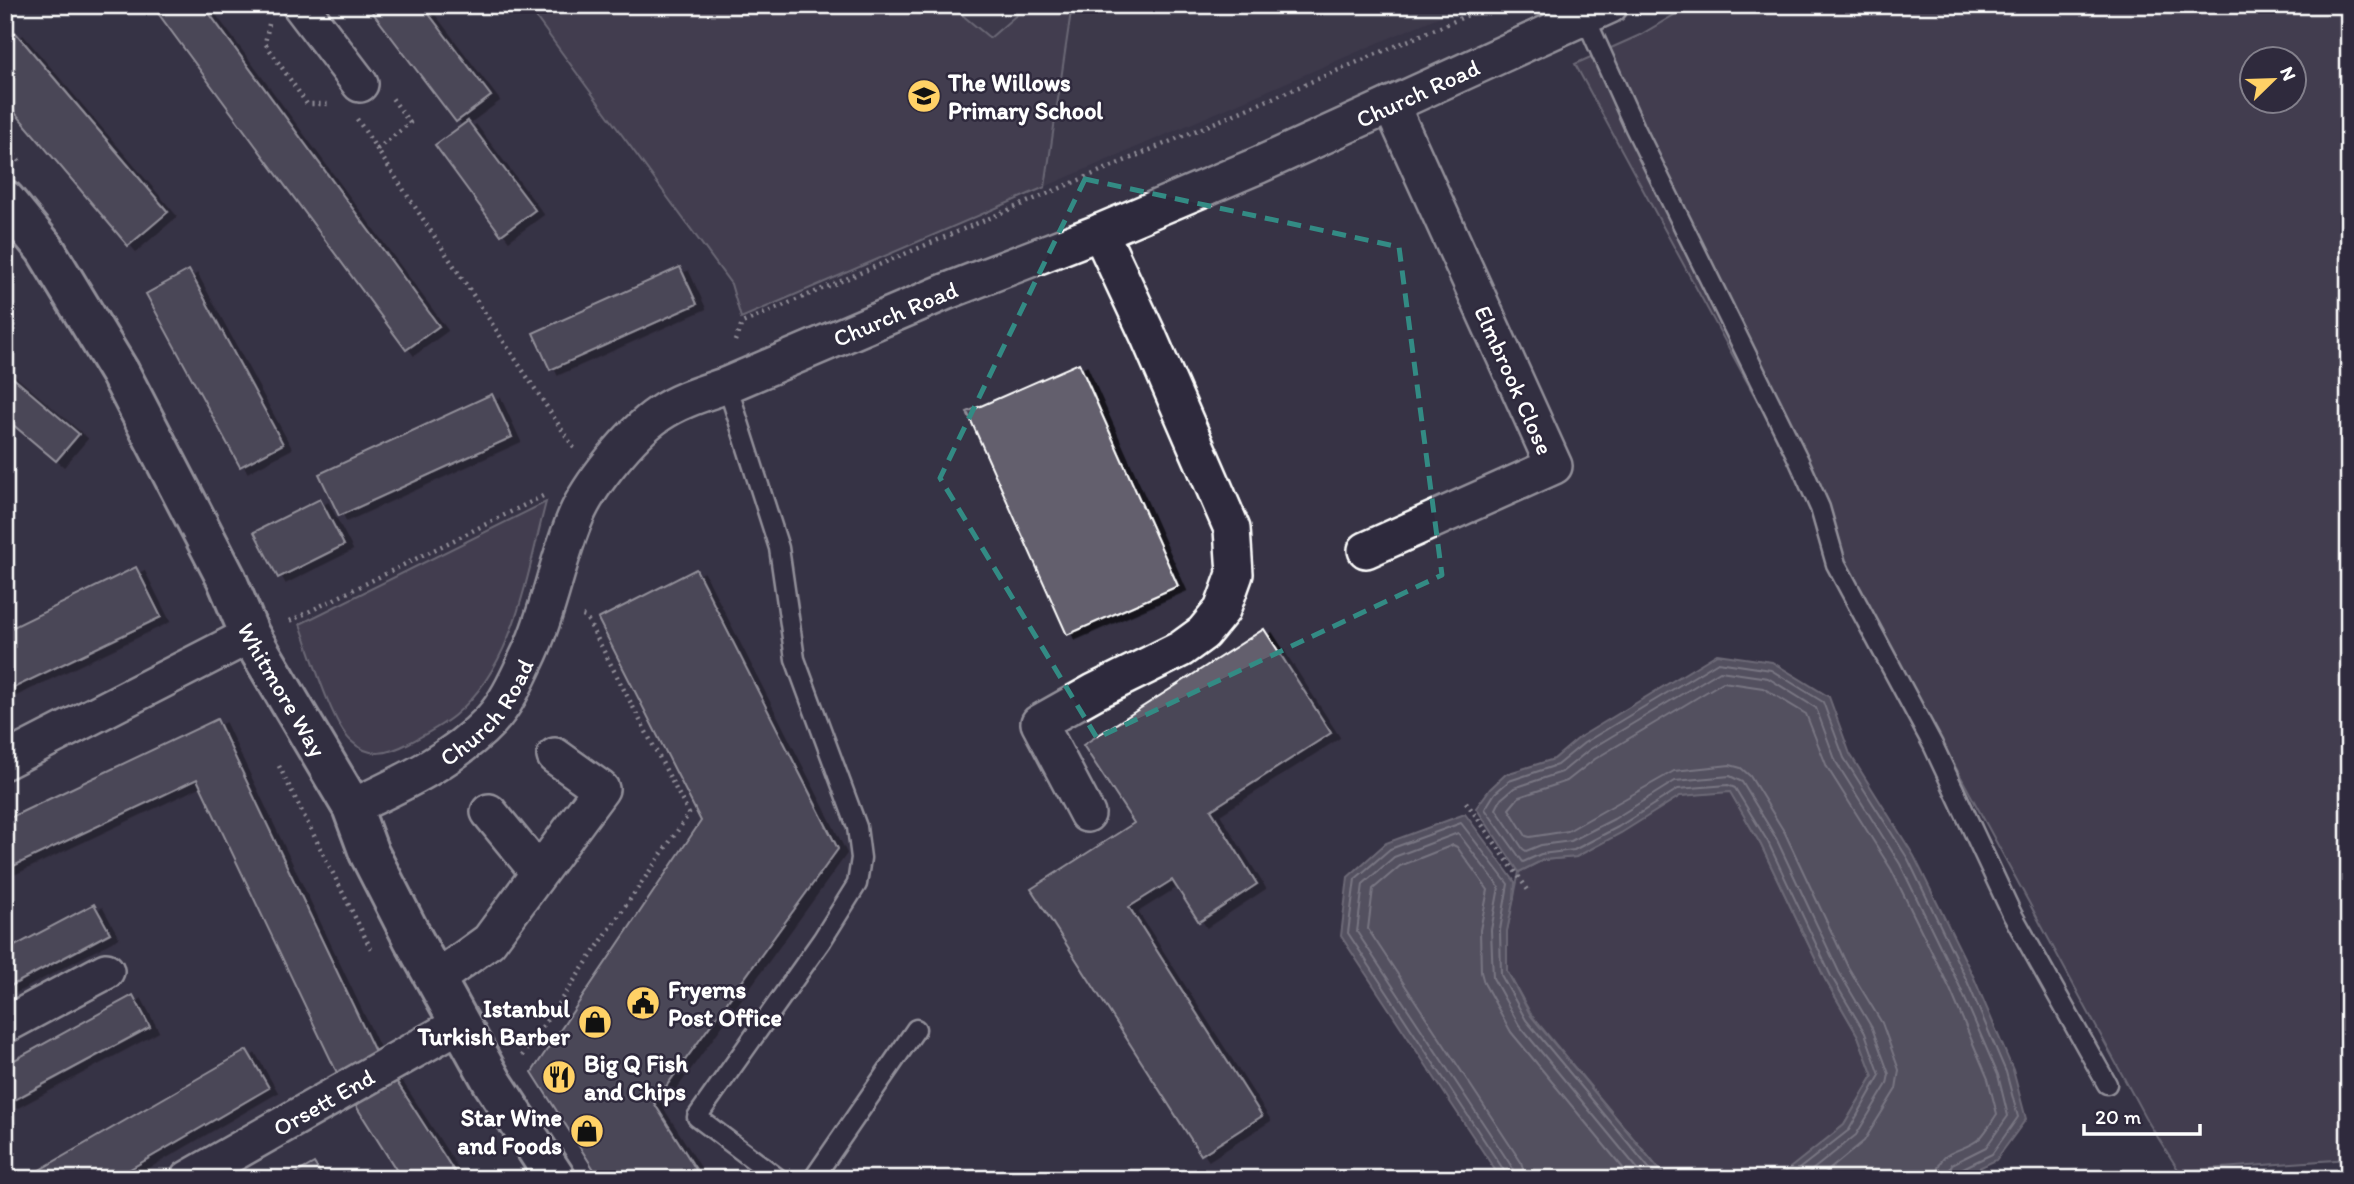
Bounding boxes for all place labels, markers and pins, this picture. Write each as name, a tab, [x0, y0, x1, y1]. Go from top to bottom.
place label: The Willows Primary School	[947, 68, 1103, 126]
school or university icon: The Willows Primary School	[905, 77, 943, 115]
place label: Fryerns Post Office	[668, 975, 782, 1032]
public building icon: Fryerns Post Office	[624, 984, 662, 1022]
place label: Istanbul Turkish Barber	[416, 994, 570, 1051]
shop icon: Istanbul Turkish Barber	[576, 1003, 614, 1041]
place label: Big Q Fish and Chips	[584, 1049, 688, 1107]
restaurant icon: Big Q Fish and Chips	[540, 1058, 578, 1096]
place label: Star Wine and Foods	[457, 1103, 562, 1160]
shop icon: Star Wine and Foods	[568, 1112, 606, 1150]

